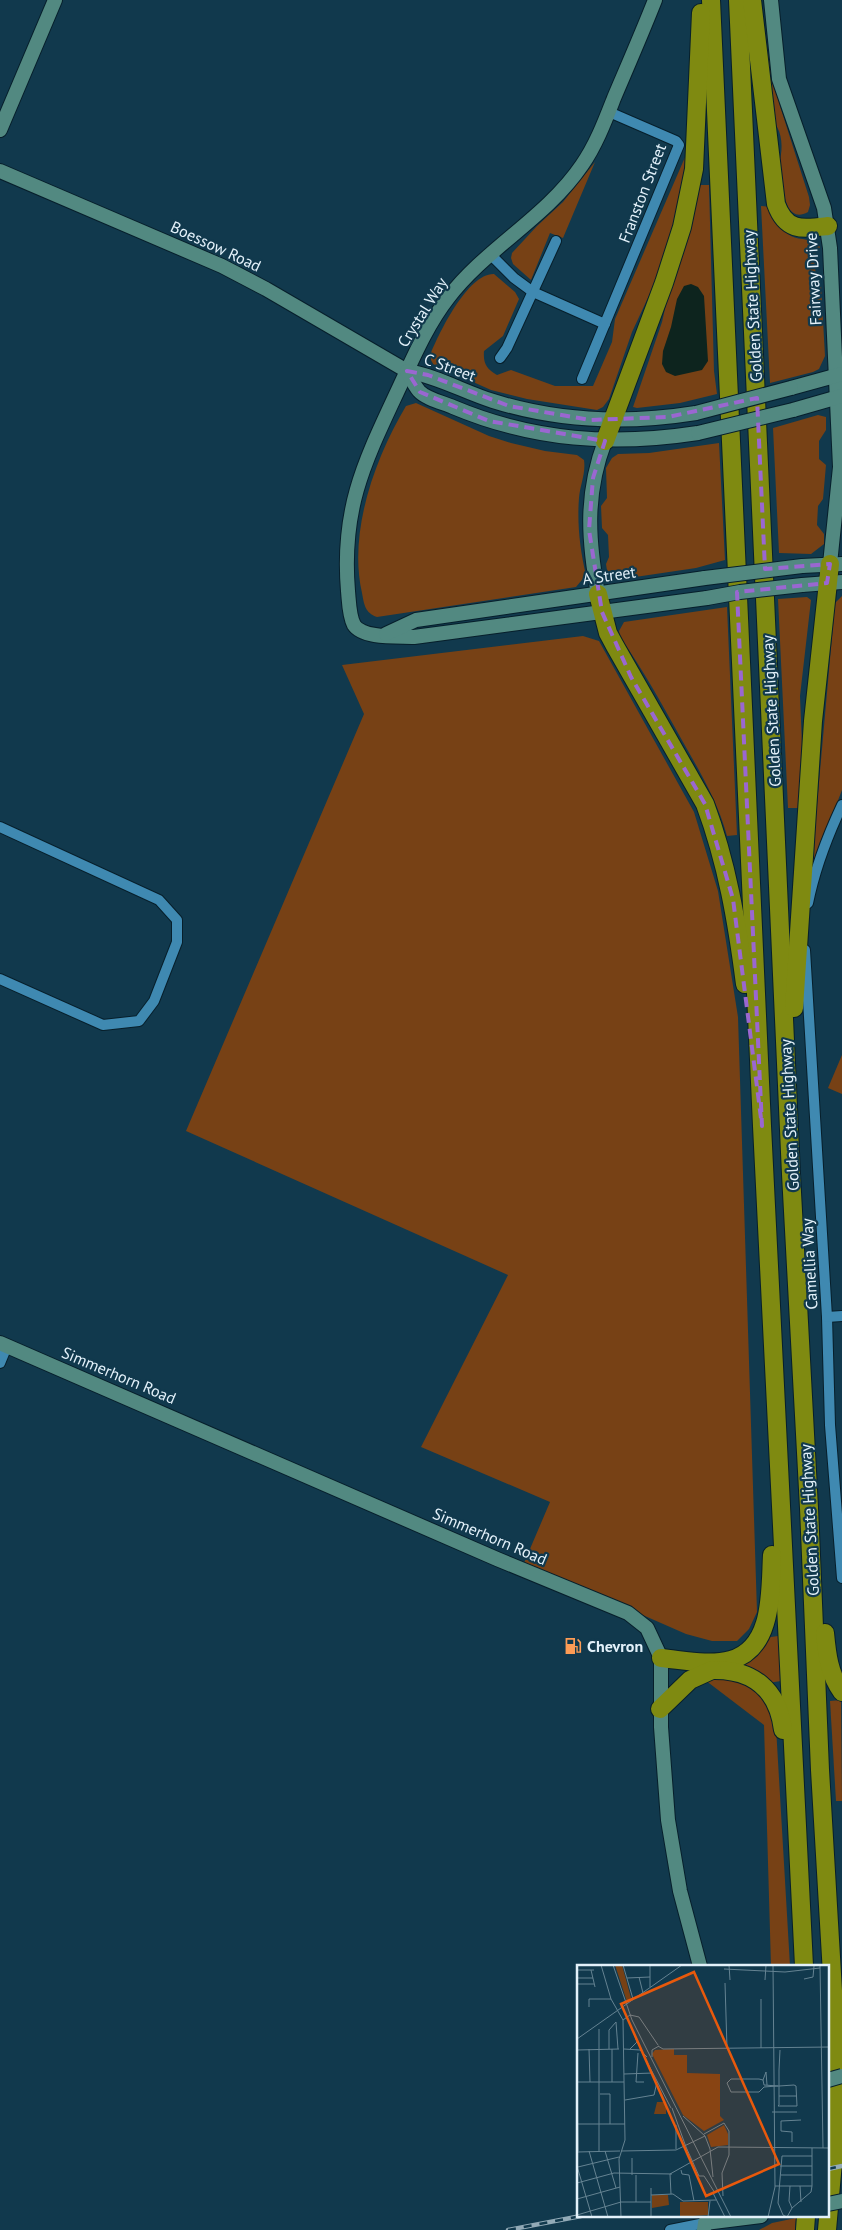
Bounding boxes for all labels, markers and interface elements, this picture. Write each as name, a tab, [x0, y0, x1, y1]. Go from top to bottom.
street label: Franston Street	[614, 140, 670, 246]
street label: Boessow Road	[168, 216, 264, 276]
street label: Golden State Highway	[738, 229, 766, 382]
street label: Fairway Drive	[801, 232, 825, 326]
street label: Crystal Way	[393, 273, 452, 351]
street label: C Street	[421, 348, 479, 386]
street label: A Street	[581, 561, 638, 589]
street label: Golden State Highway	[757, 634, 785, 787]
street label: Golden State Highway	[775, 1038, 803, 1191]
street label: Camellia Way	[797, 1217, 821, 1310]
street label: Simmerhorn Road	[59, 1342, 179, 1408]
street label: Golden State Highway	[795, 1443, 823, 1596]
street label: Simmerhorn Road	[430, 1503, 550, 1569]
fuel station icon: Chevron	[563, 1636, 583, 1656]
place label: Chevron	[587, 1636, 643, 1656]
inset map	[577, 1965, 830, 2218]

